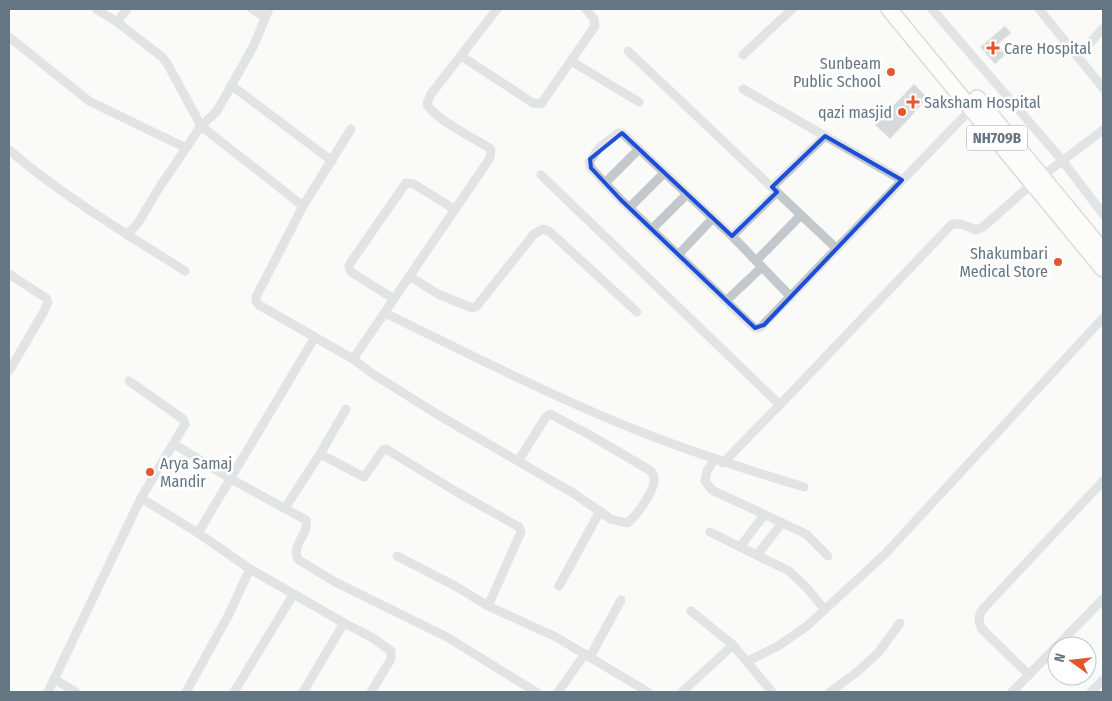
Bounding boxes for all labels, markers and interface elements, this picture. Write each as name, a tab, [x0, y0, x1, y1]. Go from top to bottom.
place label: Care Hospital	[1004, 39, 1091, 58]
marker: Care Hospital	[986, 41, 1000, 55]
place label: Sunbeam Public School	[793, 54, 881, 91]
marker: Sunbeam Public School	[885, 66, 897, 78]
place label: Saksham Hospital	[924, 93, 1041, 112]
marker: Saksham Hospital	[906, 95, 920, 109]
place label: qazi masjid	[818, 103, 892, 122]
marker: qazi masjid	[896, 106, 908, 118]
road number: NH709B	[967, 126, 1027, 150]
place label: Shakumbari Medical Store	[959, 244, 1048, 281]
marker: Shakumbari Medical Store	[1052, 256, 1064, 268]
place label: Arya Samaj Mandir	[160, 454, 232, 491]
marker: Arya Samaj Mandir	[144, 466, 156, 478]
north arrow	[1047, 636, 1097, 686]
text: N	[1051, 652, 1069, 664]

